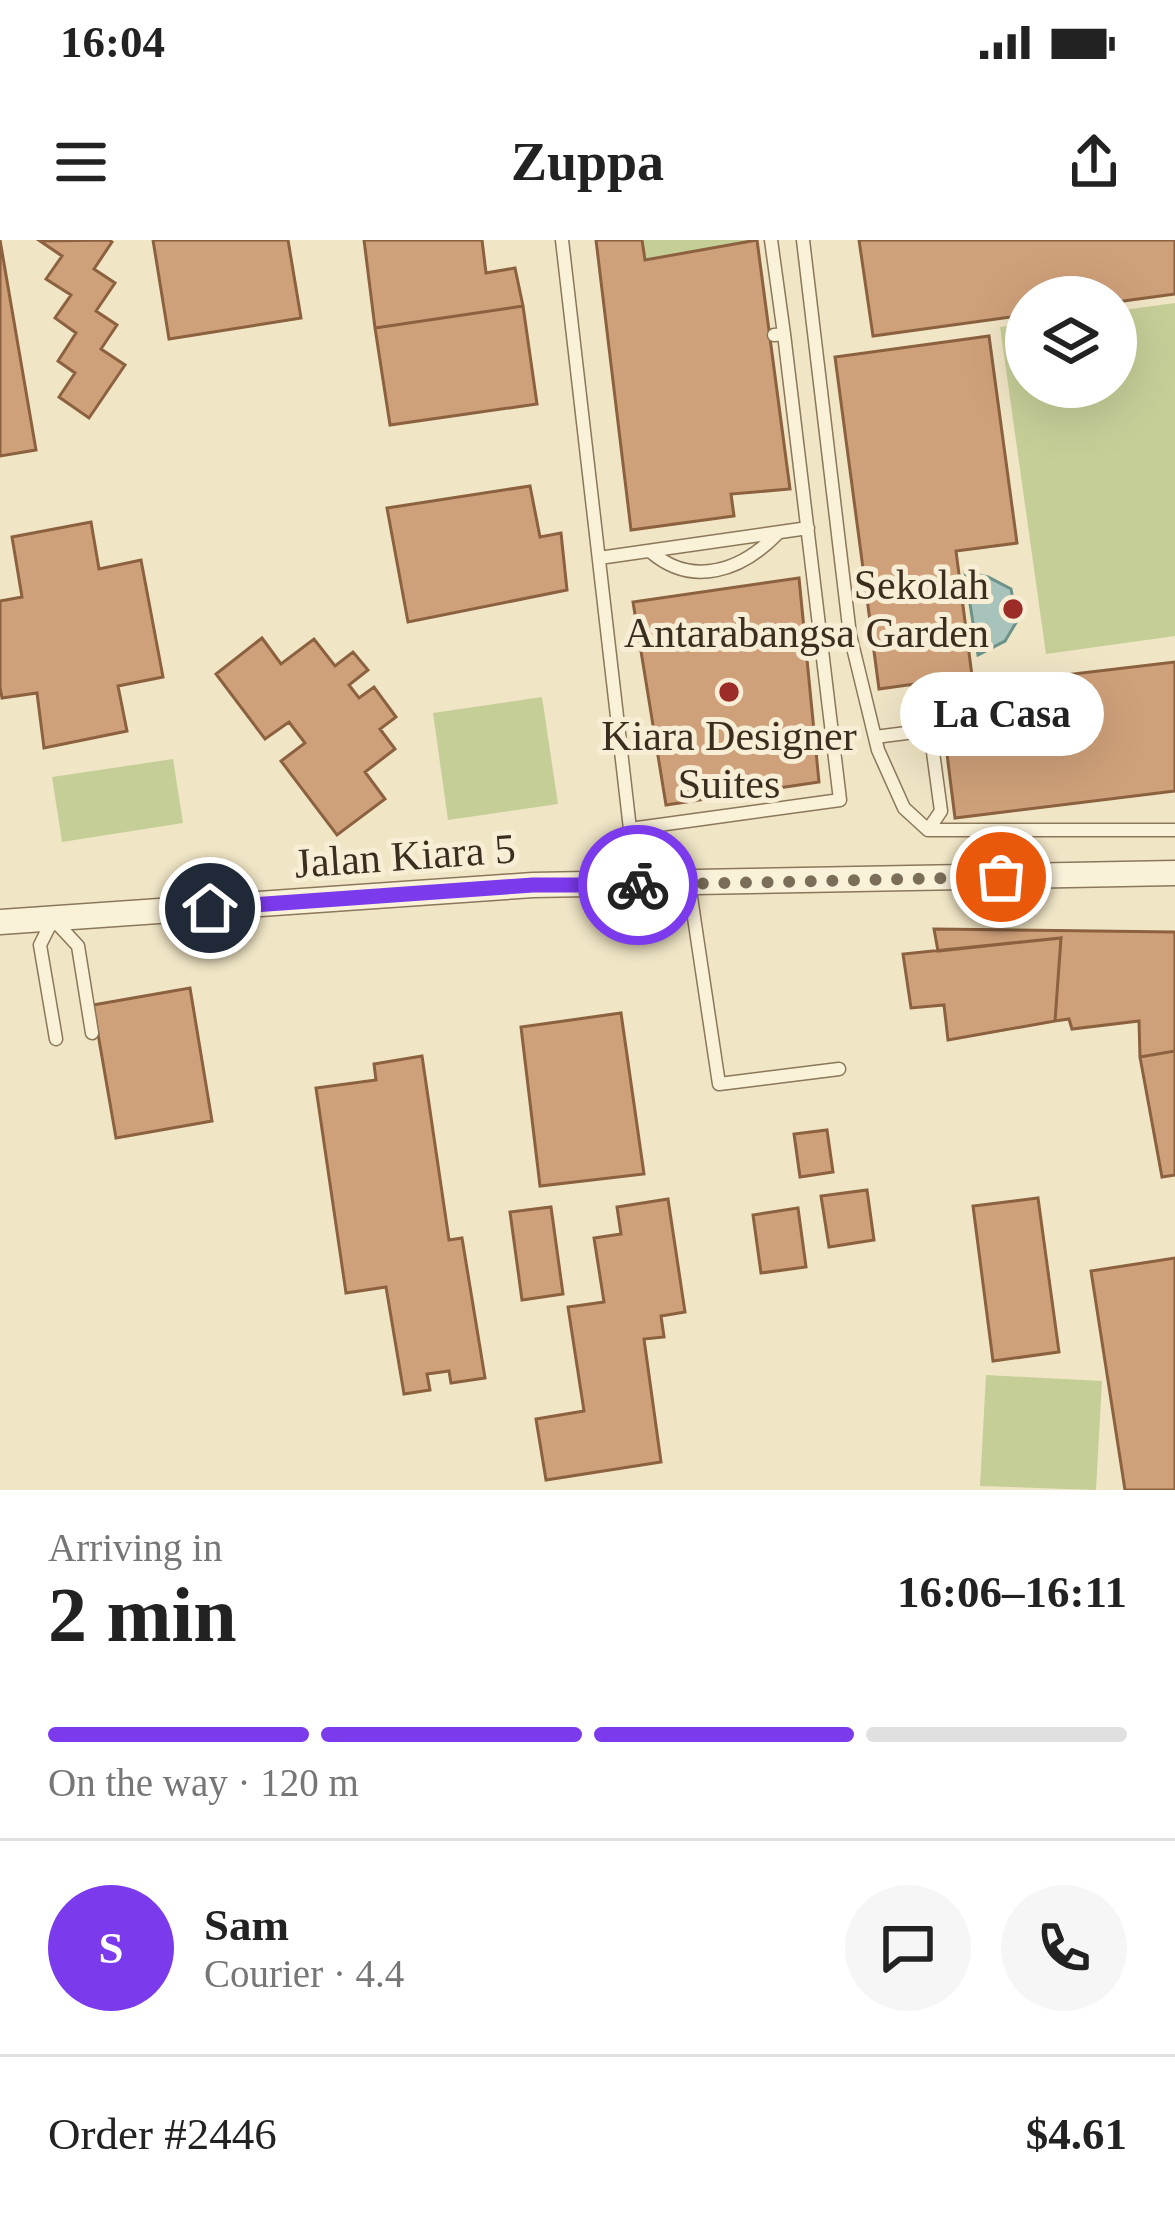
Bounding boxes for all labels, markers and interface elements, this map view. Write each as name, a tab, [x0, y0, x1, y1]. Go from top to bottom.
text: 16:04	[60, 17, 165, 67]
icon: menu	[48, 129, 114, 195]
icon: share	[1061, 129, 1127, 195]
text: Zuppa	[511, 132, 664, 192]
map controls	[1005, 276, 1137, 408]
button: layers	[1005, 276, 1137, 408]
place label: Sekolah Antarabangsa Garden	[624, 562, 989, 656]
marker: Sekolah Antarabangsa Garden	[1000, 596, 1026, 622]
callout: La Casa	[899, 673, 1103, 757]
marker: Kiara Designer Suites	[716, 679, 742, 705]
text: La Casa	[933, 692, 1071, 735]
place label: Kiara Designer Suites	[601, 713, 857, 807]
street label: Jalan Kiara 5	[293, 825, 517, 887]
courier	[578, 825, 698, 945]
pin	[950, 826, 1052, 928]
icon: bag	[968, 844, 1034, 910]
icon: bike	[605, 852, 671, 918]
pin	[159, 857, 261, 959]
icon: home	[177, 875, 243, 941]
text: Arriving in	[48, 1526, 222, 1569]
text: 16:06–16:11	[897, 1567, 1127, 1617]
text: 2 min	[48, 1571, 237, 1658]
text: On the way · 120 m	[48, 1761, 359, 1804]
button: chat	[845, 1885, 971, 2011]
button: phone	[1001, 1885, 1127, 2011]
text: Sam	[204, 1900, 289, 1950]
text: S	[98, 1923, 124, 1973]
text: Courier · 4.4	[204, 1952, 404, 1995]
text: Order #2446	[48, 2109, 277, 2159]
text: $4.61	[1026, 2109, 1127, 2159]

